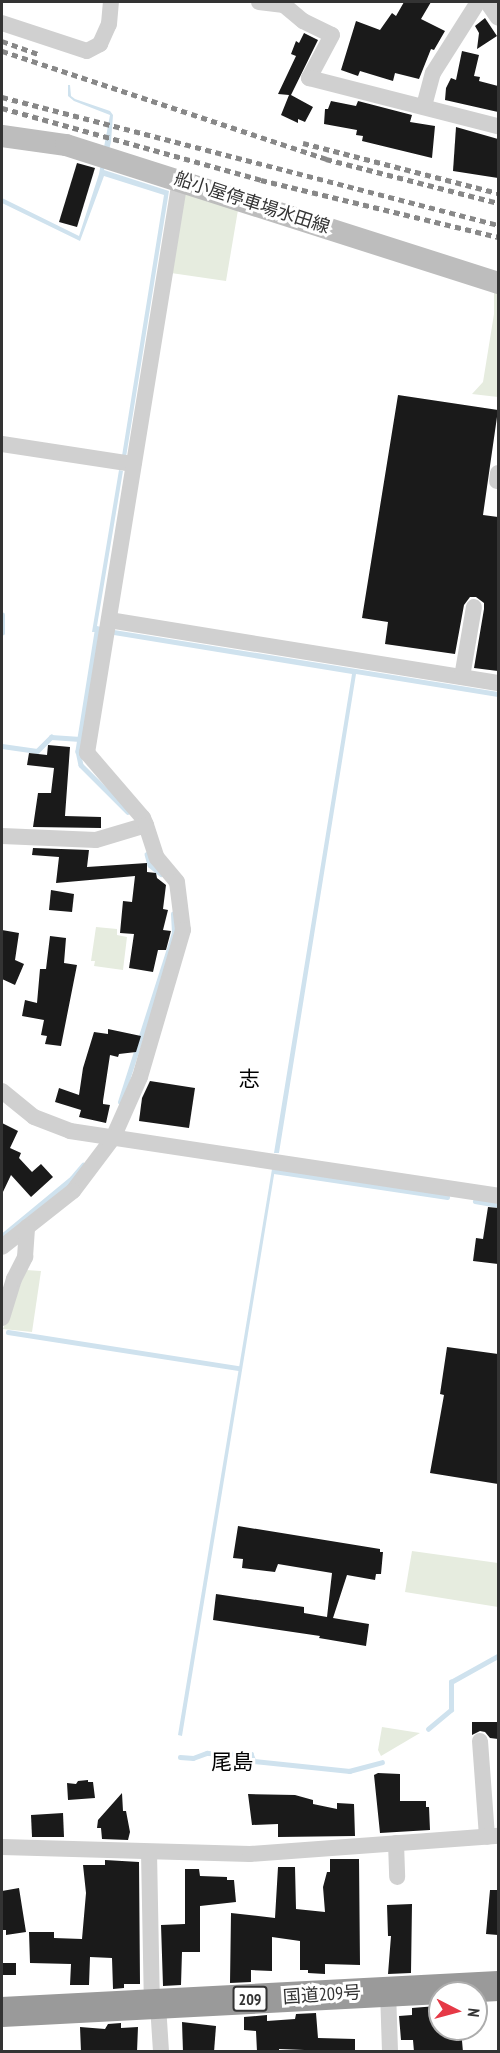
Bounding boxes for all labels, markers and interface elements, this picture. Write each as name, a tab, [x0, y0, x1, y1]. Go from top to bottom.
street label: 船小屋停車場水田線	[172, 168, 332, 238]
district label: 志	[239, 1066, 259, 1092]
district label: 尾島	[211, 1749, 253, 1775]
street label: 国道209号	[282, 1981, 362, 2009]
north arrow	[428, 1981, 488, 2041]
road number: 209	[232, 1986, 268, 2012]
text: N	[464, 2007, 484, 2018]

